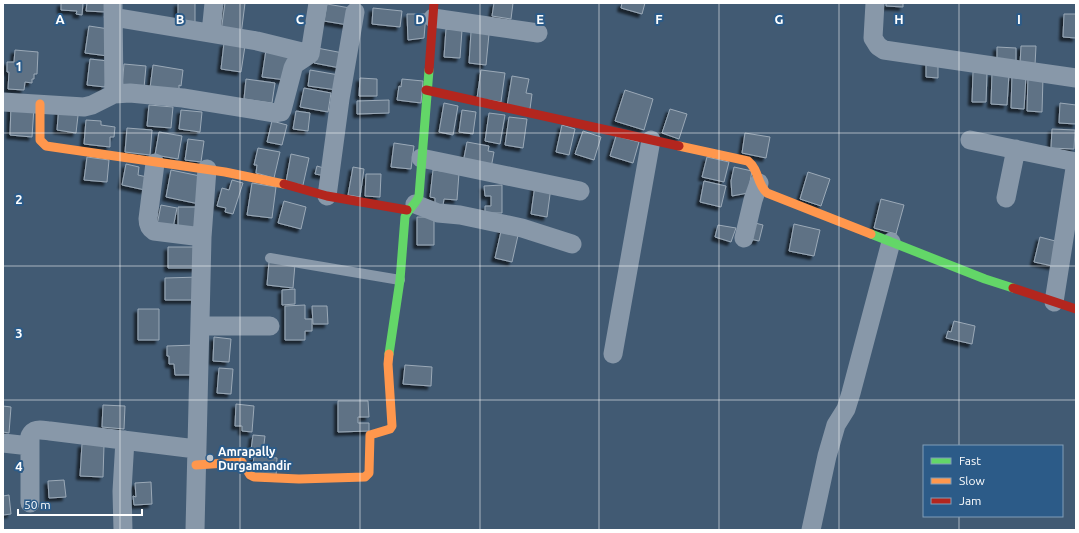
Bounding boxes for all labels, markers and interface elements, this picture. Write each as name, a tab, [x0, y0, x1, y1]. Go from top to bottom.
text: A	[55, 12, 65, 26]
text: B	[176, 12, 185, 26]
text: C	[296, 12, 305, 26]
text: D	[415, 12, 425, 26]
text: E	[536, 12, 544, 26]
text: F	[655, 12, 663, 26]
text: G	[775, 12, 784, 26]
text: H	[894, 12, 904, 26]
text: I	[1017, 12, 1021, 26]
text: 1	[15, 59, 23, 73]
text: 2	[15, 192, 23, 206]
text: 3	[15, 326, 23, 340]
place label: Amrapally Durgamandir	[218, 445, 292, 472]
legend	[923, 445, 1063, 517]
marker: Amrapally Durgamandir	[205, 453, 215, 463]
text: Fast	[959, 454, 981, 467]
text: 4	[15, 459, 23, 473]
text: Slow	[959, 474, 985, 487]
scale bar	[18, 491, 142, 517]
text: Jam	[959, 494, 981, 507]
text: 50 m	[24, 498, 51, 511]

